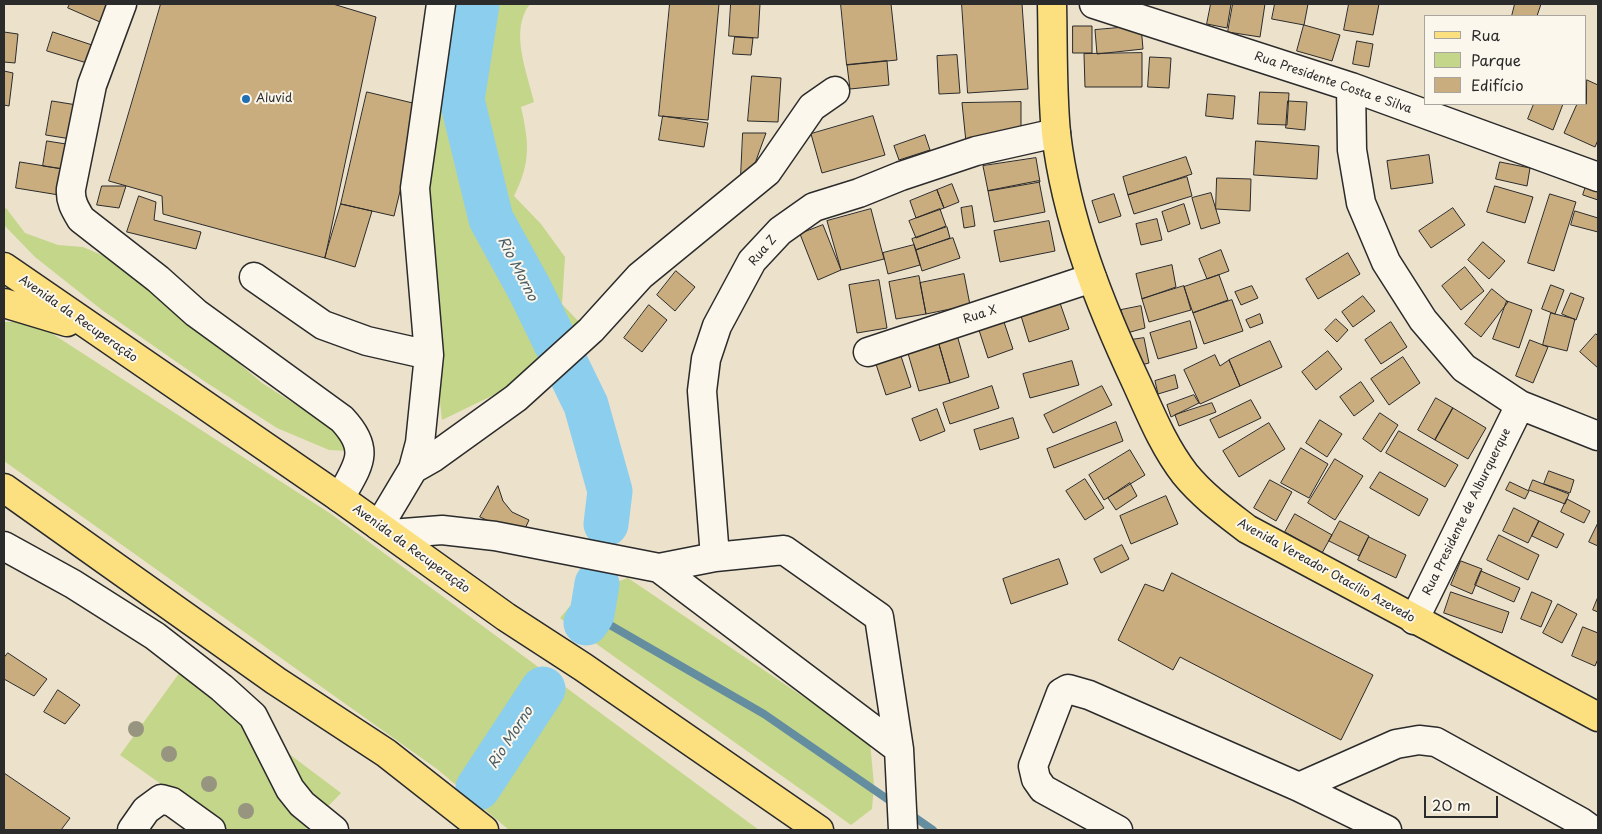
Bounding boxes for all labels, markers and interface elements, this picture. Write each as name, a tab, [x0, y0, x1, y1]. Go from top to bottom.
legend	[1424, 15, 1587, 105]
text: Rua	[1471, 23, 1500, 46]
text: Parque	[1471, 48, 1521, 71]
street label: Rua Presidente Costa e Silva	[1252, 49, 1414, 117]
text: Edifício	[1471, 73, 1524, 96]
place label: Aluvid	[256, 92, 292, 106]
marker: Aluvid	[240, 93, 252, 105]
street label: Rua Z	[746, 233, 780, 269]
water label: Rio Morno	[494, 234, 540, 304]
street label: Avenida da Recuperação	[16, 273, 140, 365]
street label: Rua X	[961, 303, 999, 327]
street label: Rua Presidente de Alburquerque	[1420, 426, 1514, 598]
street label: Avenida da Recuperação	[350, 502, 472, 596]
street label: Avenida Vereador Otacílio Azevedo	[1235, 516, 1417, 626]
water label: Rio Morno	[485, 704, 537, 772]
scale bar	[1427, 786, 1501, 818]
text: 20 m	[1432, 793, 1471, 816]

